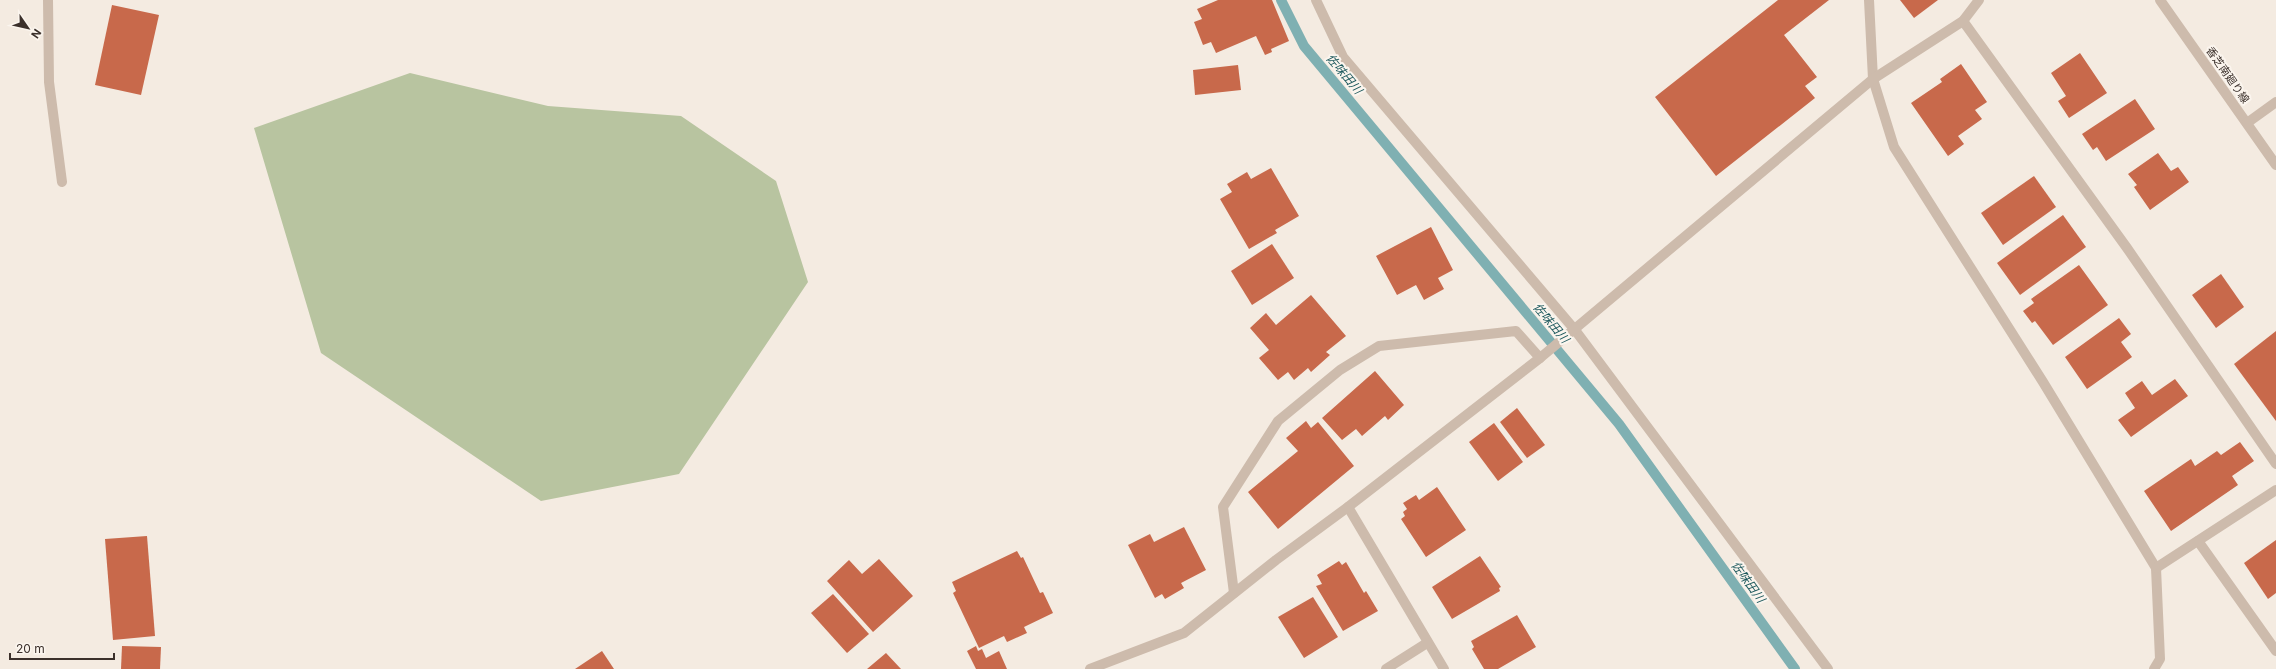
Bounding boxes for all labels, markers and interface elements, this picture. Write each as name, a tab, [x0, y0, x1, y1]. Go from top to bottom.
north arrow	[8, 8, 48, 48]
text: N	[28, 26, 44, 41]
street label: 香芝南廻り線	[2203, 44, 2253, 106]
water label: 佐味田川	[1323, 50, 1367, 98]
water label: 佐味田川	[1530, 299, 1574, 347]
water label: 佐味田川	[1728, 558, 1770, 607]
scale bar	[10, 635, 114, 661]
text: 20 m	[16, 641, 45, 656]

